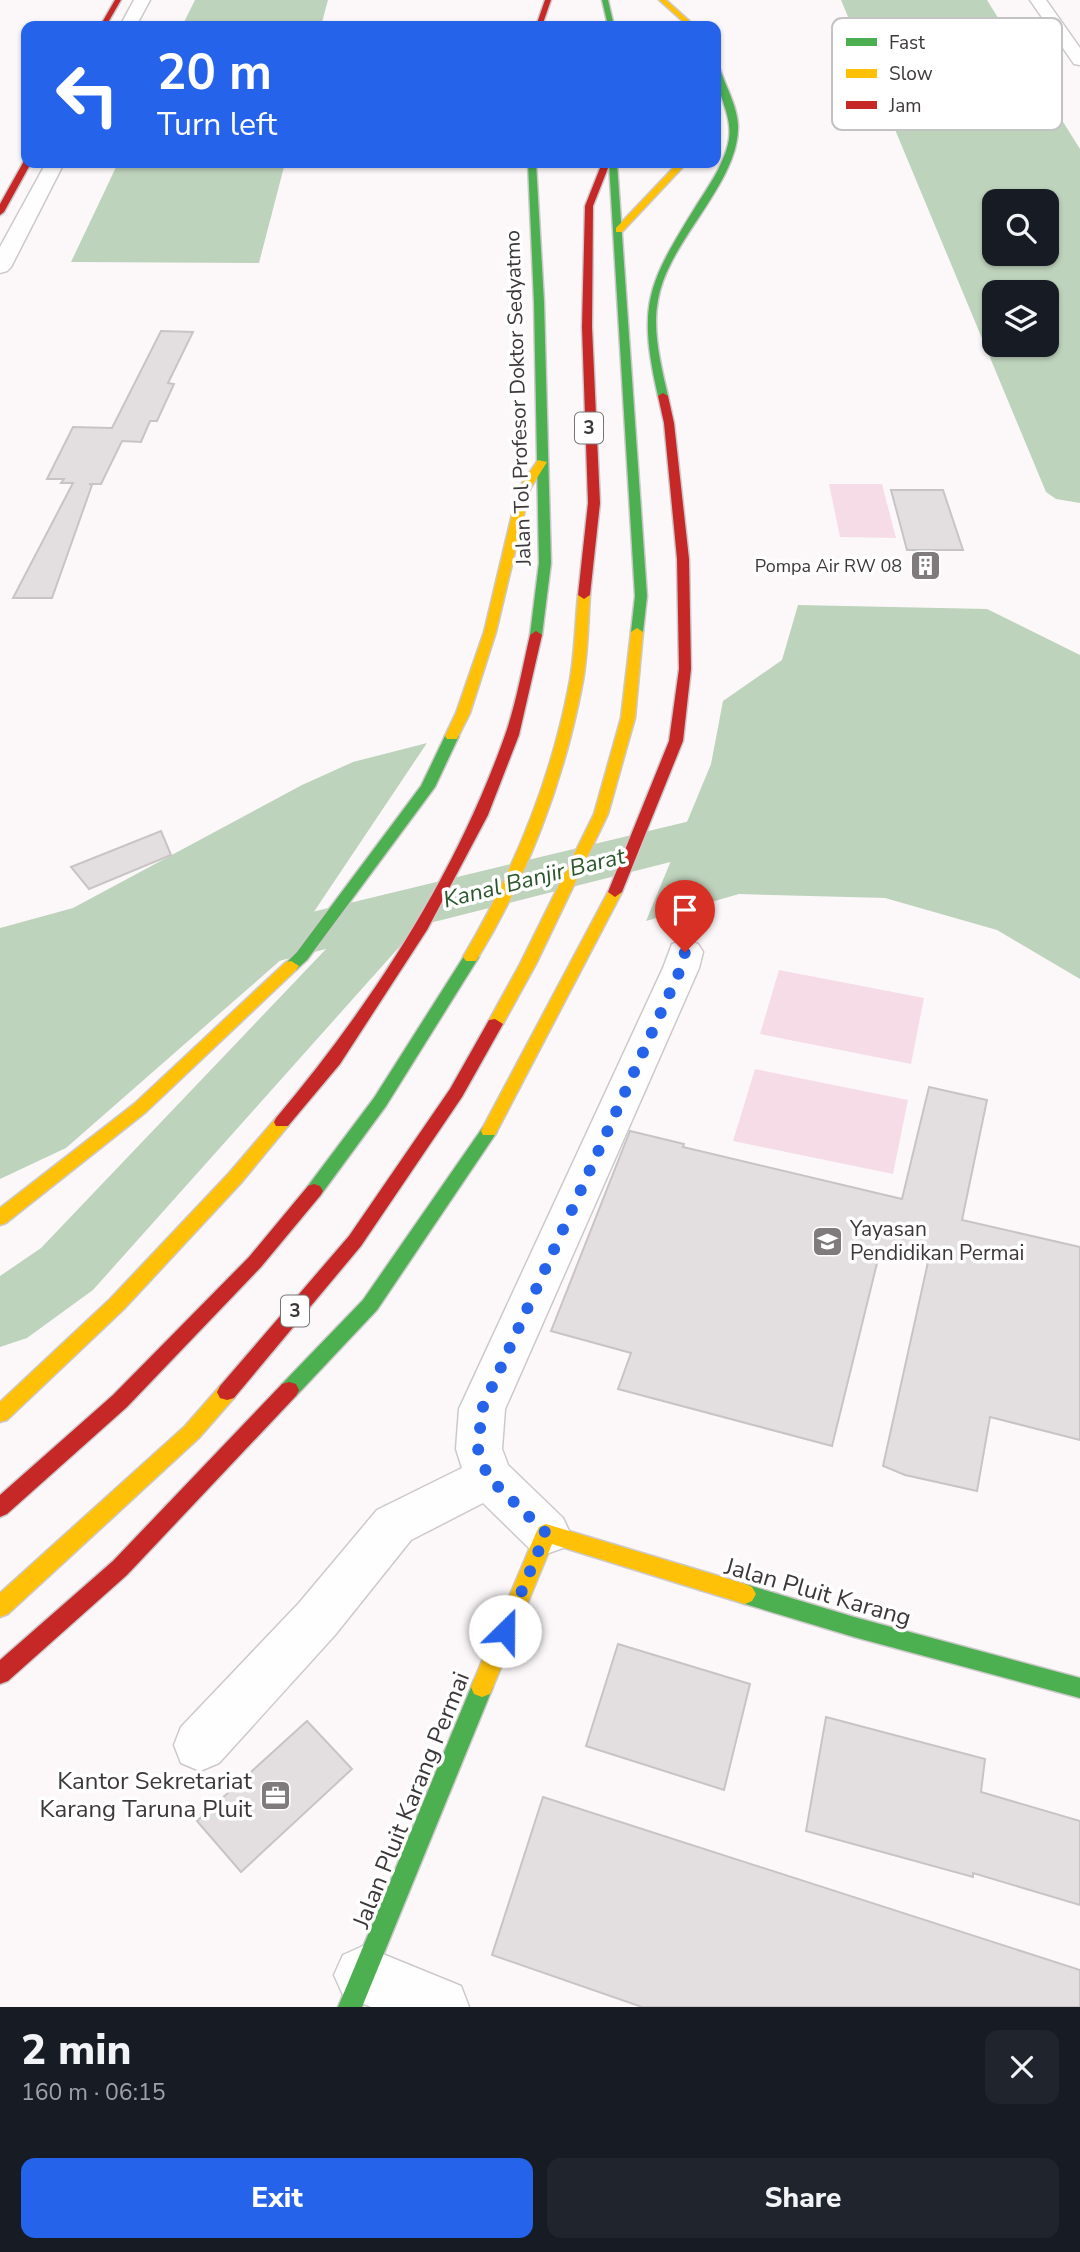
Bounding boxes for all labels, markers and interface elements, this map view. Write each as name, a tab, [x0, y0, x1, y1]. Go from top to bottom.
legend	[832, 18, 1062, 130]
text: Fast	[889, 30, 925, 56]
text: 20 m	[157, 39, 272, 106]
icon: left	[42, 49, 133, 140]
text: Slow	[889, 61, 933, 87]
text: Jam	[888, 93, 922, 119]
text: Turn left	[157, 103, 277, 146]
map controls	[982, 189, 1059, 357]
button: search	[982, 189, 1059, 266]
street label: Jalan Tol Profesor Doktor Sedyatmo	[498, 230, 538, 567]
button: layers	[982, 280, 1059, 357]
road number: 3	[575, 412, 603, 444]
building icon: Pompa Air RW 08	[908, 549, 942, 583]
place label: Pompa Air RW 08	[755, 554, 902, 578]
water label: Kanal Banjir Barat	[440, 840, 629, 916]
pin	[655, 880, 715, 952]
icon: arrive	[666, 891, 704, 929]
place label: Yayasan Pendidikan Permai	[849, 1215, 1025, 1267]
school or university icon: Yayasan Pendidikan Permai	[810, 1224, 844, 1258]
road number: 3	[281, 1296, 309, 1326]
street label: Jalan Pluit Karang	[720, 1550, 915, 1634]
position arrow	[468, 1594, 542, 1668]
street label: Jalan Pluit Karang Permai	[345, 1667, 477, 1934]
place label: Kantor Sekretariat Karang Taruna Pluit	[40, 1765, 253, 1825]
office icon: Kantor Sekretariat Karang Taruna Pluit	[258, 1778, 292, 1812]
text: 2 min	[21, 2022, 131, 2079]
button: close	[985, 2030, 1059, 2104]
text: 160 m · 06:15	[21, 2077, 166, 2108]
button: Exit	[21, 2158, 533, 2238]
button: Share	[547, 2158, 1059, 2238]

